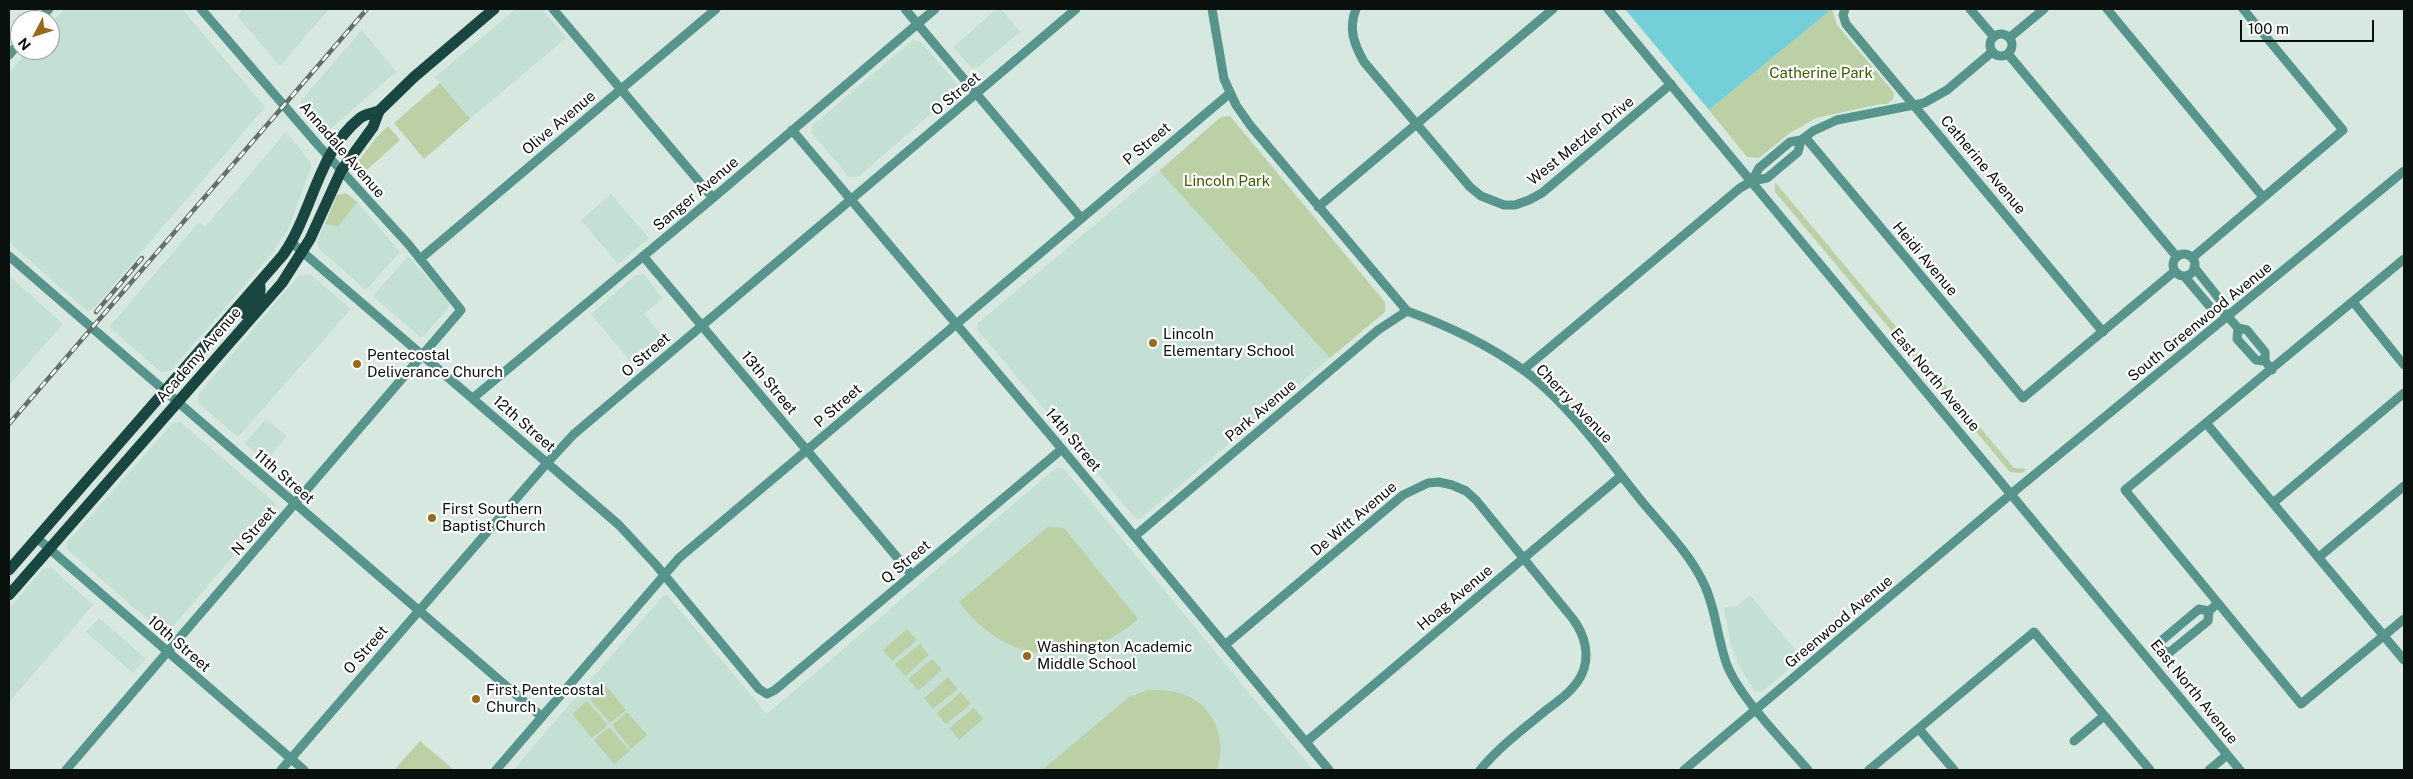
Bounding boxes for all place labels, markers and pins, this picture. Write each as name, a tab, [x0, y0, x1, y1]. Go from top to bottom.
place label: Lincoln Elementary School	[1163, 325, 1295, 360]
marker: Lincoln Elementary School	[1147, 337, 1159, 349]
place label: Pentecostal Deliverance Church	[367, 346, 503, 381]
marker: Pentecostal Deliverance Church	[351, 358, 363, 370]
place label: First Southern Baptist Church	[442, 500, 546, 535]
marker: First Southern Baptist Church	[426, 512, 438, 524]
place label: Washington Academic Middle School	[1037, 638, 1192, 673]
marker: Washington Academic Middle School	[1021, 650, 1033, 662]
place label: First Pentecostal Church	[486, 681, 604, 716]
marker: First Pentecostal Church	[470, 693, 482, 705]

